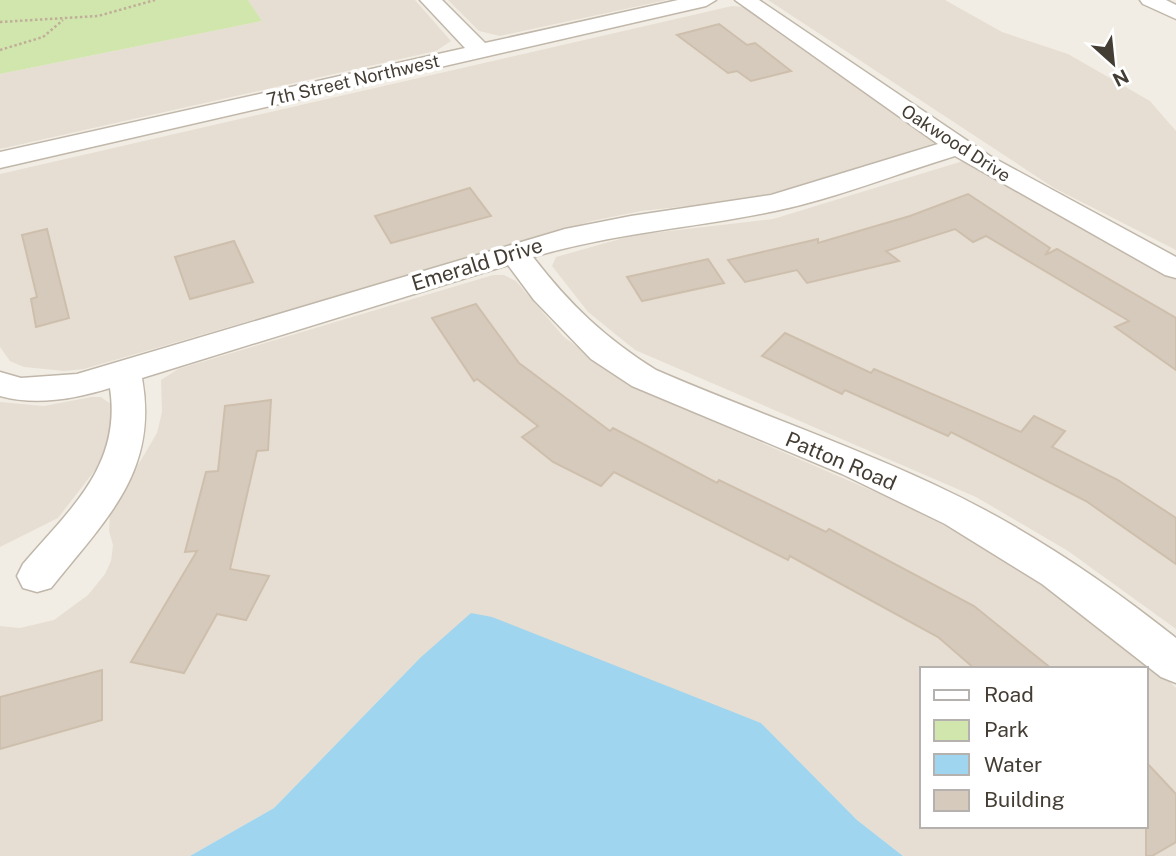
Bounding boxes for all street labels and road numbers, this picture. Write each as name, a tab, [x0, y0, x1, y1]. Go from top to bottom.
street label: 7th Street Northwest	[264, 50, 442, 110]
street label: Oakwood Drive	[898, 100, 1014, 186]
street label: Emerald Drive	[408, 232, 546, 296]
street label: Patton Road	[782, 426, 900, 496]

